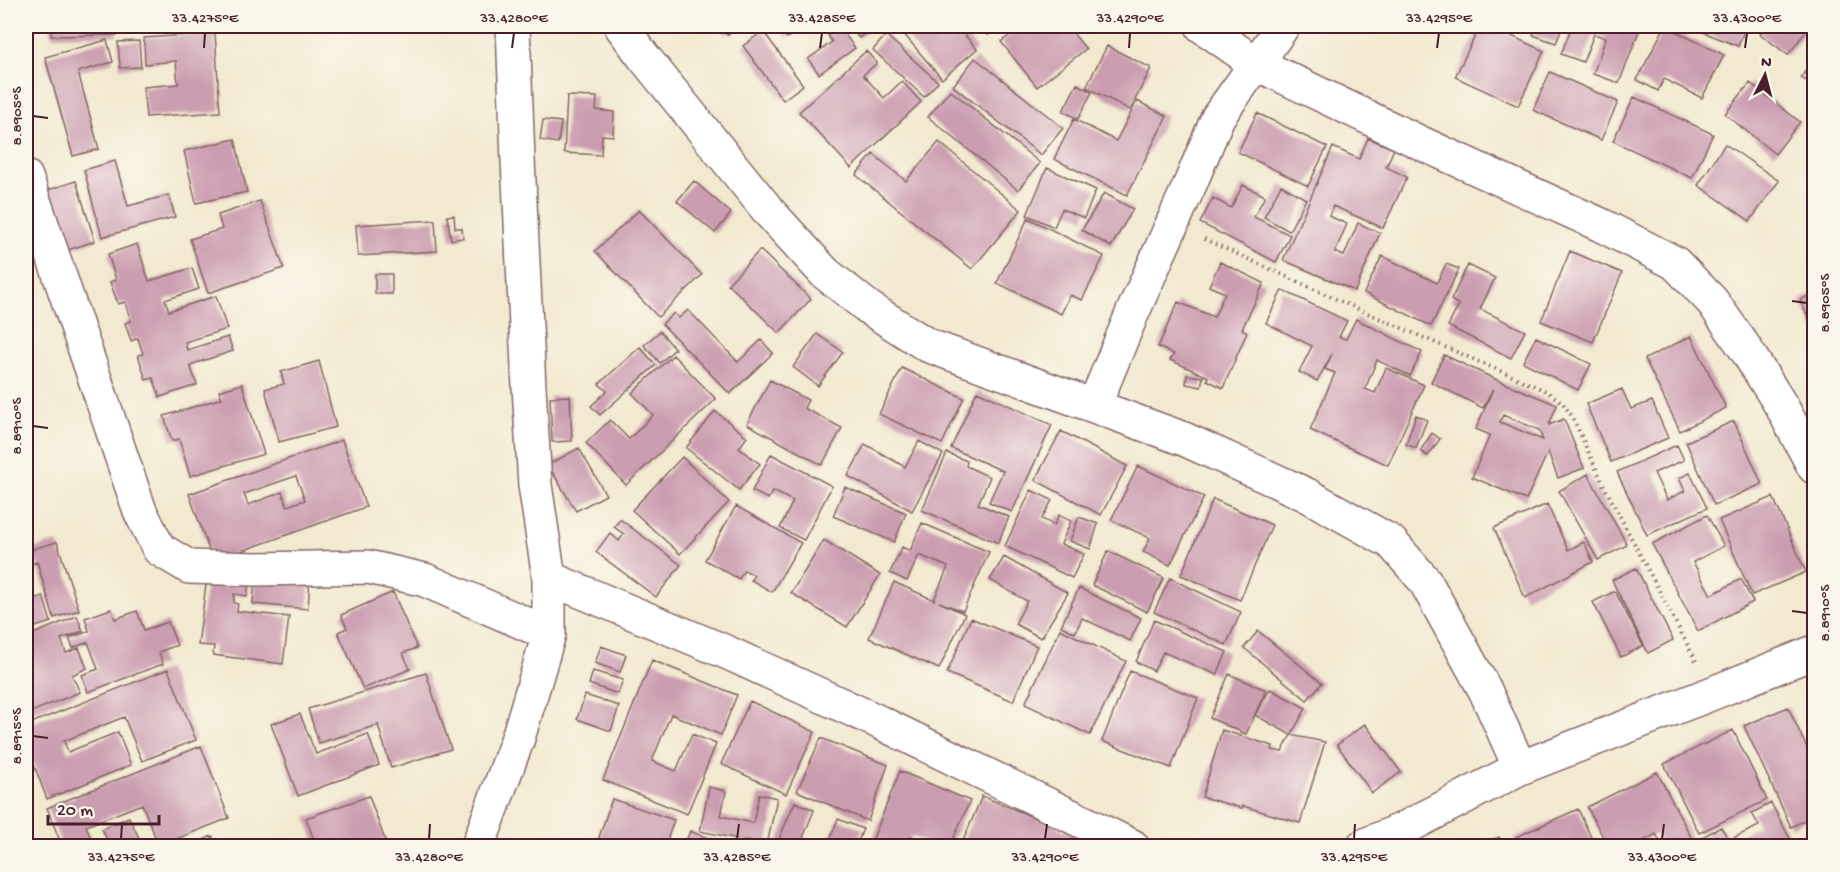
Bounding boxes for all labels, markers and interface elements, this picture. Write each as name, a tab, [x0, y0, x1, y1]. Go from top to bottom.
text: 33.4275°E	[171, 10, 239, 28]
text: 33.4280°E	[479, 10, 548, 28]
text: 33.4285°E	[788, 10, 856, 28]
text: 33.4290°E	[1096, 10, 1164, 28]
text: 33.4295°E	[1405, 10, 1473, 28]
text: 33.4300°E	[1712, 10, 1782, 28]
north arrow	[1735, 45, 1795, 105]
text: N	[1760, 54, 1773, 74]
text: 8.8905°S	[9, 87, 27, 145]
text: 8.8905°S	[1817, 274, 1835, 332]
text: 8.8910°S	[9, 397, 27, 454]
text: 8.8910°S	[1817, 584, 1835, 641]
text: 8.8915°S	[9, 708, 27, 764]
scale bar	[48, 788, 159, 826]
text: 20 m	[57, 801, 93, 822]
text: 33.4275°E	[87, 849, 155, 867]
text: 33.4280°E	[394, 849, 463, 867]
text: 33.4285°E	[703, 849, 771, 867]
text: 33.4290°E	[1011, 849, 1079, 867]
text: 33.4295°E	[1320, 849, 1388, 867]
text: 33.4300°E	[1627, 849, 1697, 867]

